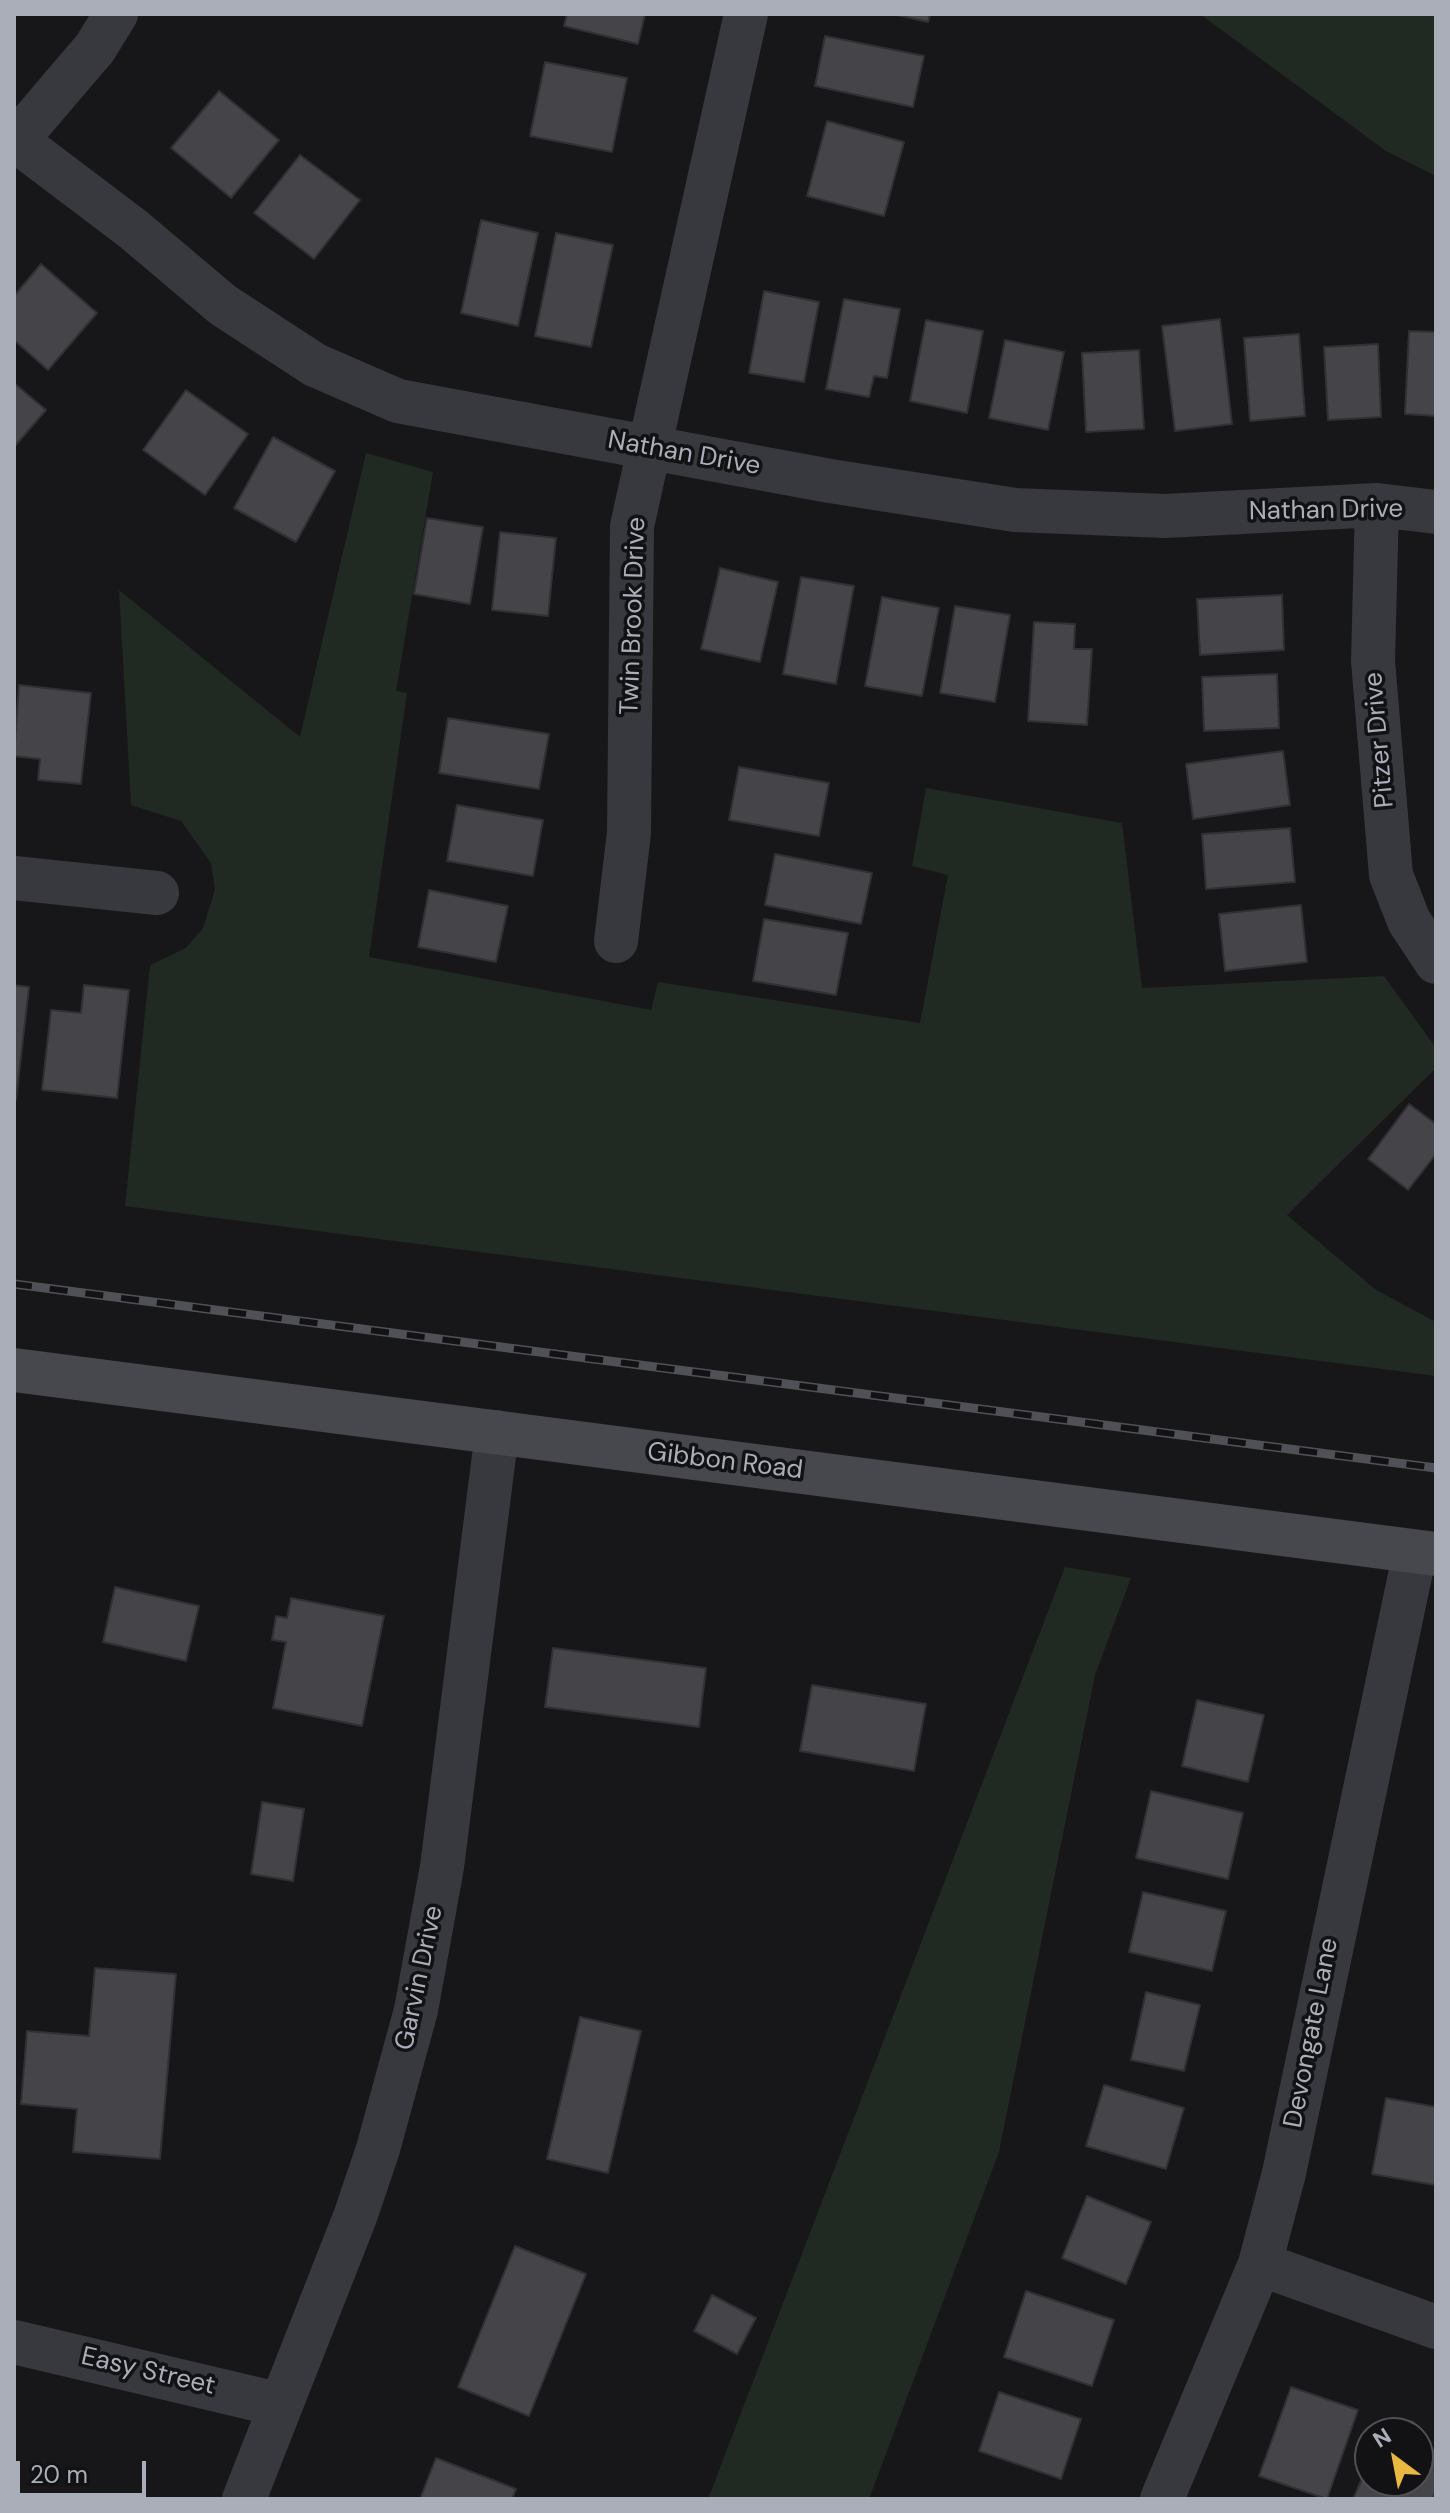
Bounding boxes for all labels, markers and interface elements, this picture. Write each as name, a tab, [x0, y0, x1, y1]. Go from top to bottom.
street label: Nathan Drive	[605, 425, 763, 483]
street label: Nathan Drive	[1249, 494, 1403, 528]
street label: Twin Brook Drive	[615, 516, 653, 716]
street label: Pitzer Drive	[1359, 671, 1401, 809]
street label: Gibbon Road	[646, 1437, 804, 1487]
street label: Garvin Drive	[389, 1903, 451, 2053]
street label: Devongate Lane	[1278, 1935, 1346, 2131]
street label: Easy Street	[78, 2341, 218, 2403]
north arrow	[1354, 2417, 1434, 2497]
text: N	[1368, 2421, 1397, 2454]
scale bar	[20, 2445, 150, 2495]
text: 20 m	[30, 2459, 88, 2490]

